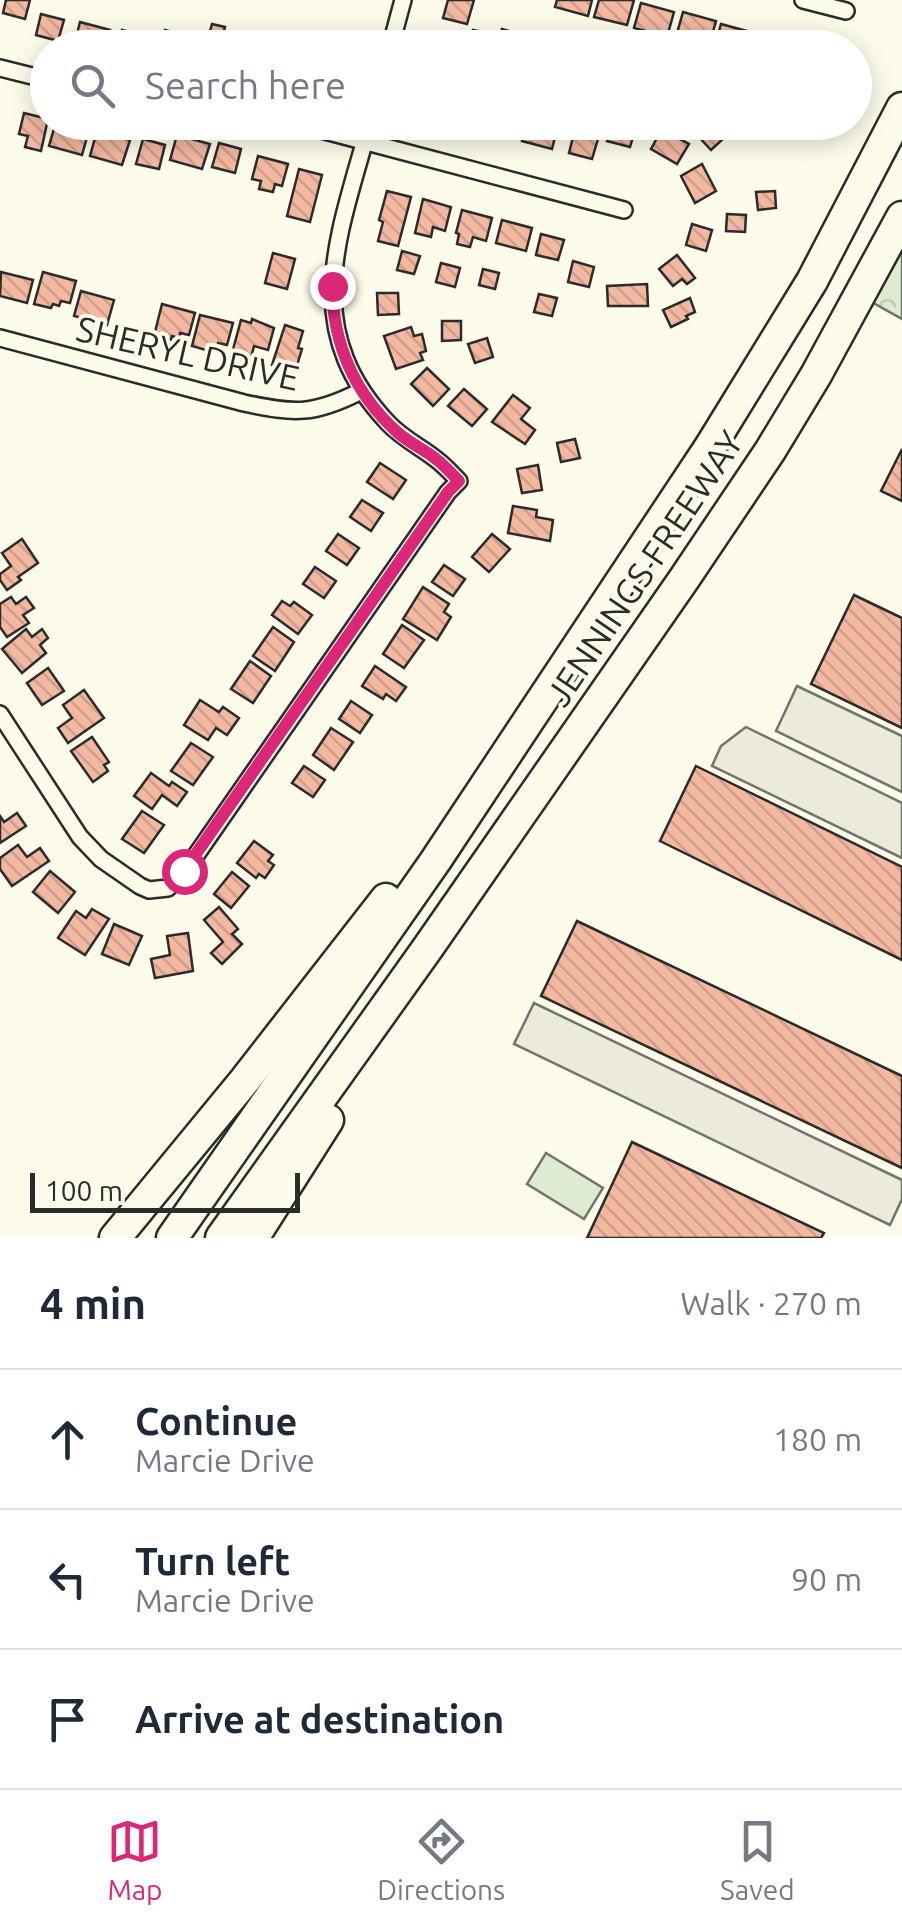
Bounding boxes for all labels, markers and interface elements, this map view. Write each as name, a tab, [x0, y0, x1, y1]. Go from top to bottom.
search box	[30, 30, 872, 140]
icon: search	[65, 58, 120, 113]
text: Search here	[145, 64, 346, 106]
route end	[310, 264, 356, 310]
street label: SHERYL DRIVE	[73, 308, 303, 398]
street label: JENNINGS FREEWAY	[537, 423, 751, 713]
route start	[162, 849, 208, 895]
scale bar	[30, 1168, 300, 1212]
text: 100 m	[45, 1175, 123, 1206]
text: 4 min	[40, 1280, 146, 1327]
text: Walk · 270 m	[680, 1285, 862, 1321]
text: Continue	[135, 1400, 297, 1442]
icon: ahead	[40, 1412, 95, 1467]
text: 180 m	[773, 1421, 862, 1457]
text: Marcie Drive	[135, 1442, 315, 1478]
text: Turn left	[135, 1540, 290, 1582]
icon: left	[40, 1552, 95, 1607]
text: 90 m	[791, 1561, 862, 1597]
text: Marcie Drive	[135, 1582, 315, 1618]
icon: arrive	[40, 1692, 95, 1747]
text: Arrive at destination	[135, 1698, 504, 1740]
tab: Map	[107, 1814, 163, 1905]
tab: Directions	[377, 1814, 505, 1905]
tab: Saved	[720, 1814, 795, 1905]

